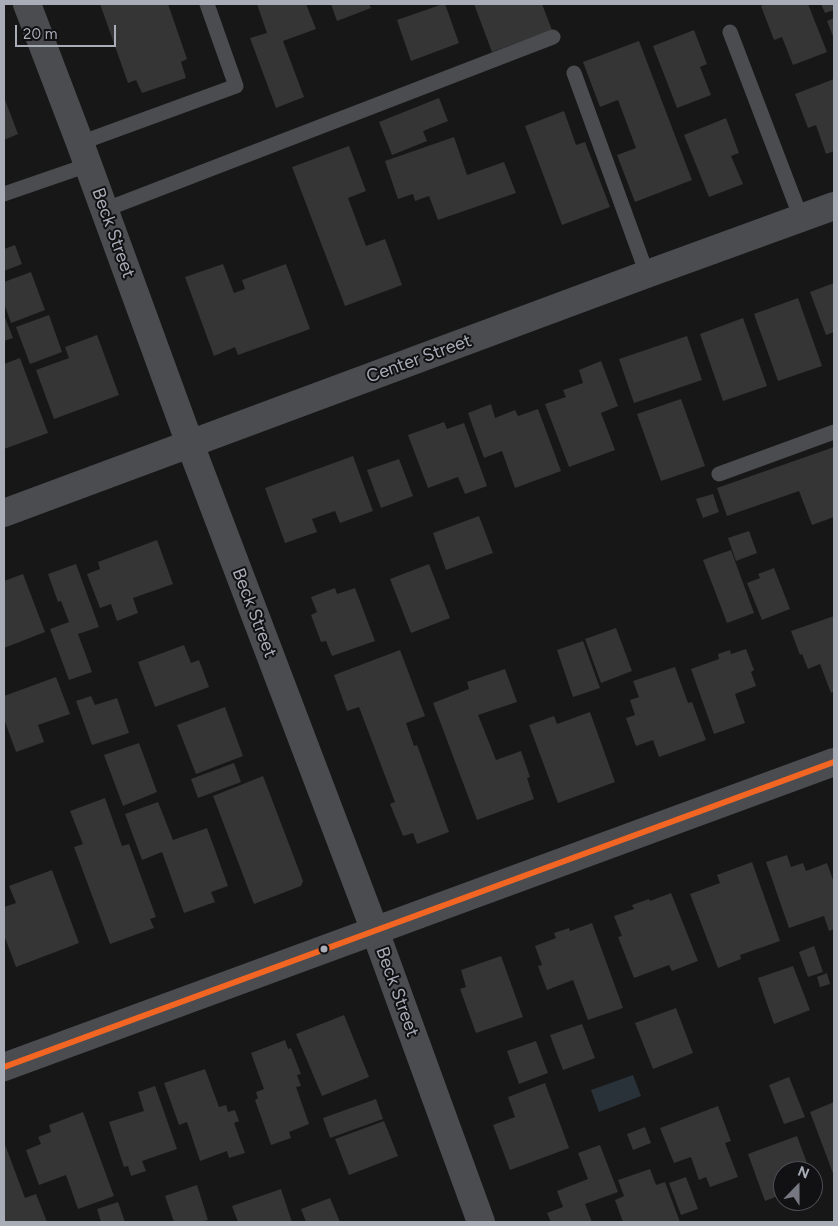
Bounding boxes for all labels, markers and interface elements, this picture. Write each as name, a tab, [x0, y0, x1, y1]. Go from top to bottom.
scale bar	[18, 15, 119, 47]
text: 20 m	[23, 25, 57, 43]
street label: Beck Street	[87, 185, 139, 281]
street label: Center Street	[363, 330, 475, 388]
street label: Beck Street	[227, 565, 281, 661]
unlabelled marker	[319, 944, 329, 954]
street label: Beck Street	[371, 944, 423, 1040]
north arrow	[773, 1161, 823, 1211]
text: N	[795, 1163, 812, 1182]

